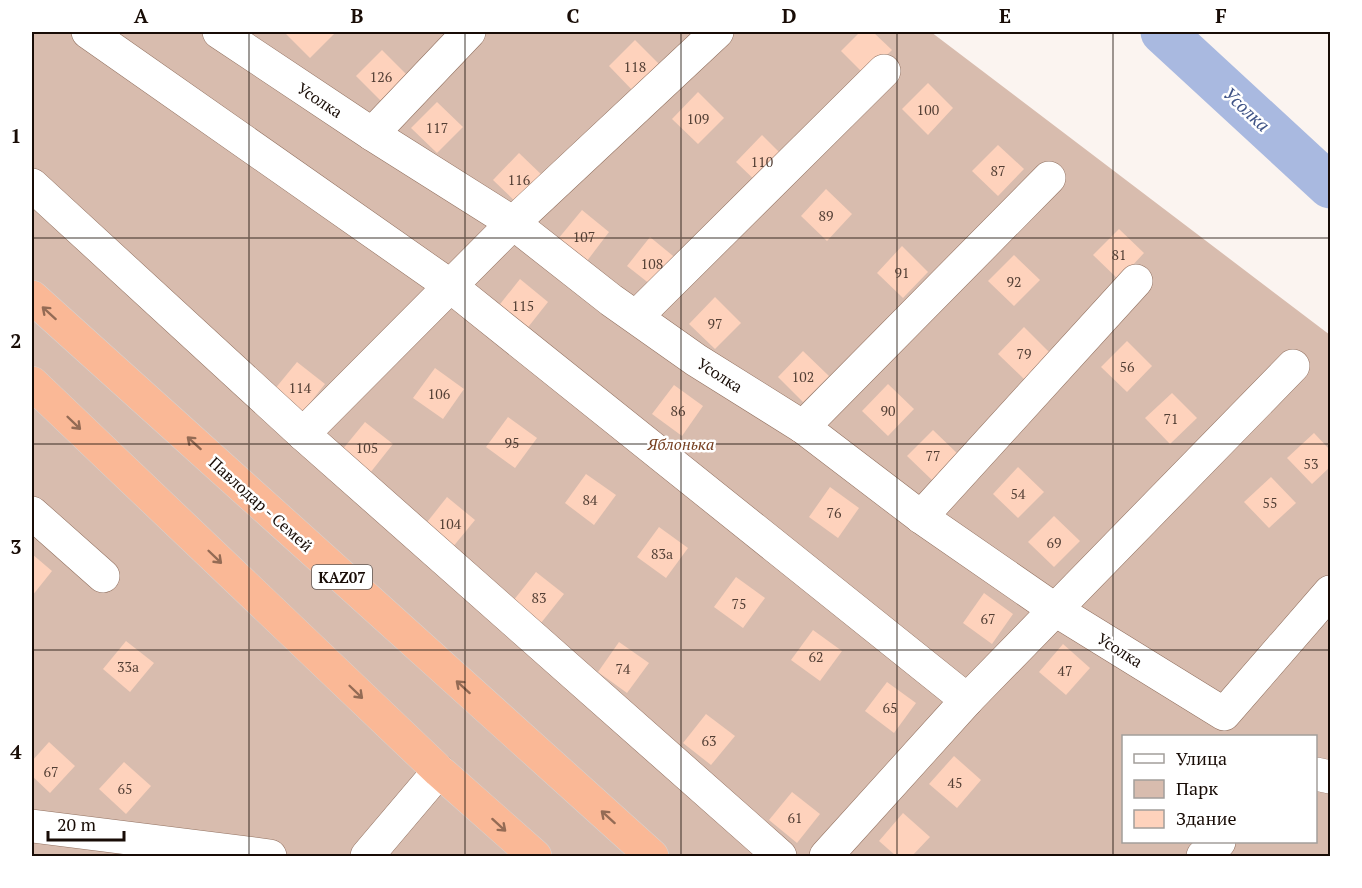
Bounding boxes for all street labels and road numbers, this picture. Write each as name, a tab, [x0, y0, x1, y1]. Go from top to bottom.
street label: Усолка	[293, 77, 347, 123]
street label: Усолка	[693, 352, 747, 398]
street label: Павлодар - Семей	[204, 452, 318, 557]
road number: KAZ07	[312, 565, 372, 589]
street label: Усолка	[1093, 627, 1147, 673]

